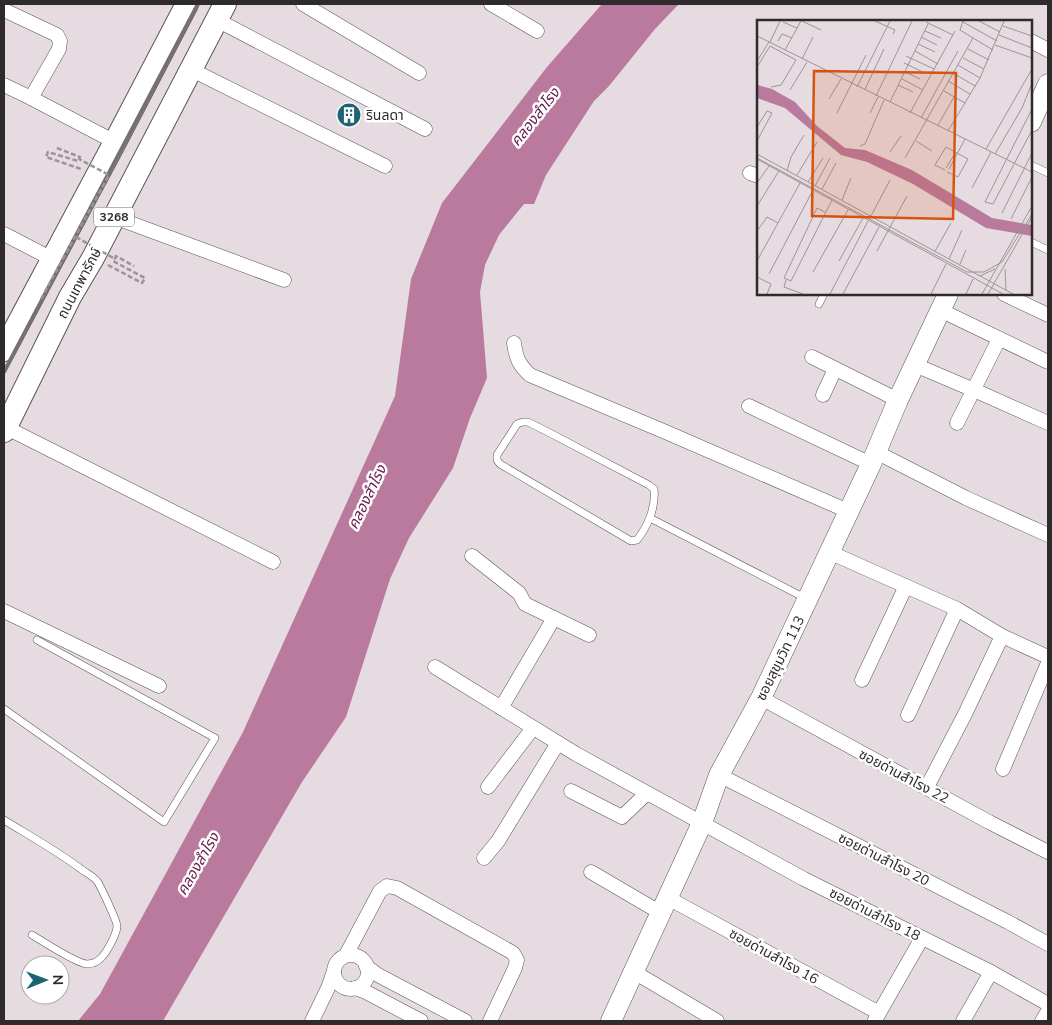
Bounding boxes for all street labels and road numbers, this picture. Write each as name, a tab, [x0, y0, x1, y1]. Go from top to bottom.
road number: 3268	[94, 208, 134, 226]
street label: ถนนเทพารักษ์	[53, 244, 106, 322]
street label: ซอยสุขุมวิท 113	[752, 612, 809, 704]
street label: ซอยด่านสำโรง 22	[855, 745, 952, 808]
street label: ซอยด่านสำโรง 20	[835, 828, 932, 891]
street label: ซอยด่านสำโรง 18	[826, 883, 923, 946]
street label: ซอยด่านสำโรง 16	[726, 924, 822, 989]

